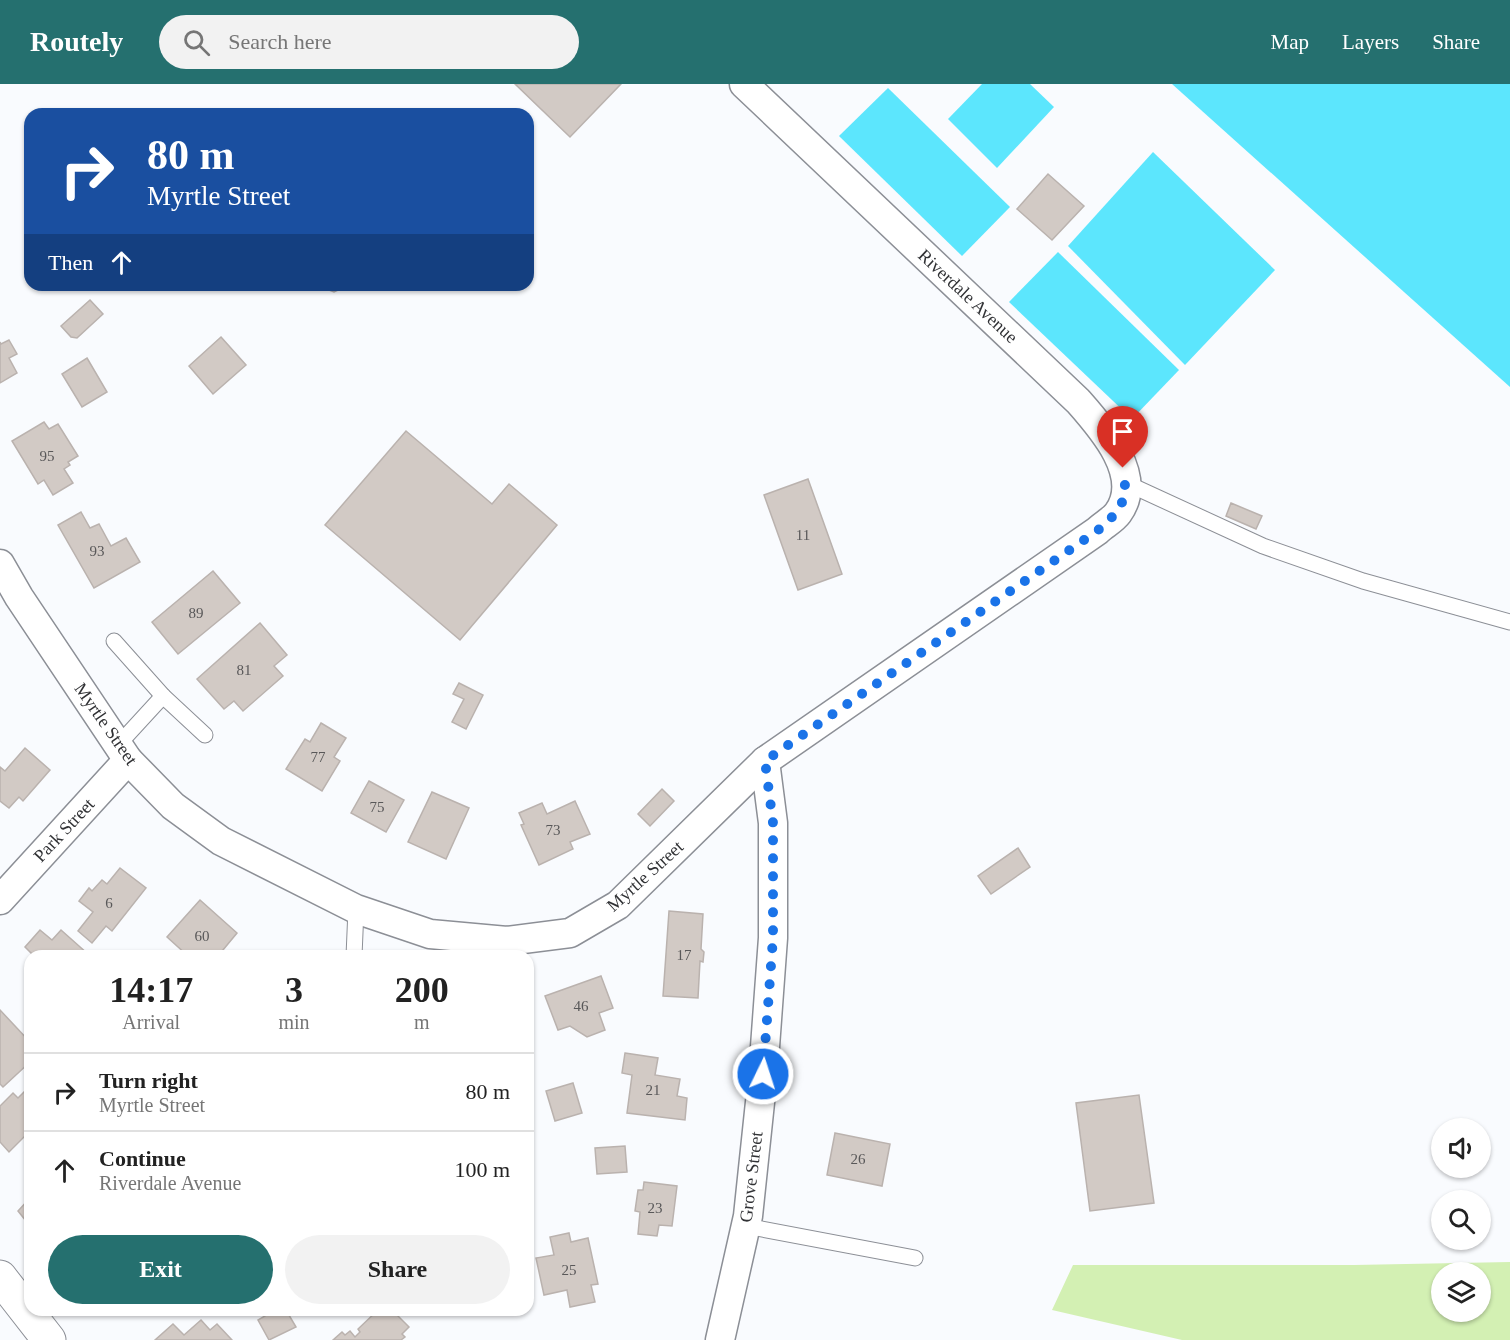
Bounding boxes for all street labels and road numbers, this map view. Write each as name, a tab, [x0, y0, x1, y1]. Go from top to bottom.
street label: Riverdale Avenue	[914, 245, 1022, 347]
street label: Myrtle Street	[70, 679, 142, 769]
street label: Park Street	[30, 794, 98, 866]
street label: Myrtle Street	[603, 837, 687, 915]
street label: Grove Street	[736, 1130, 766, 1224]

